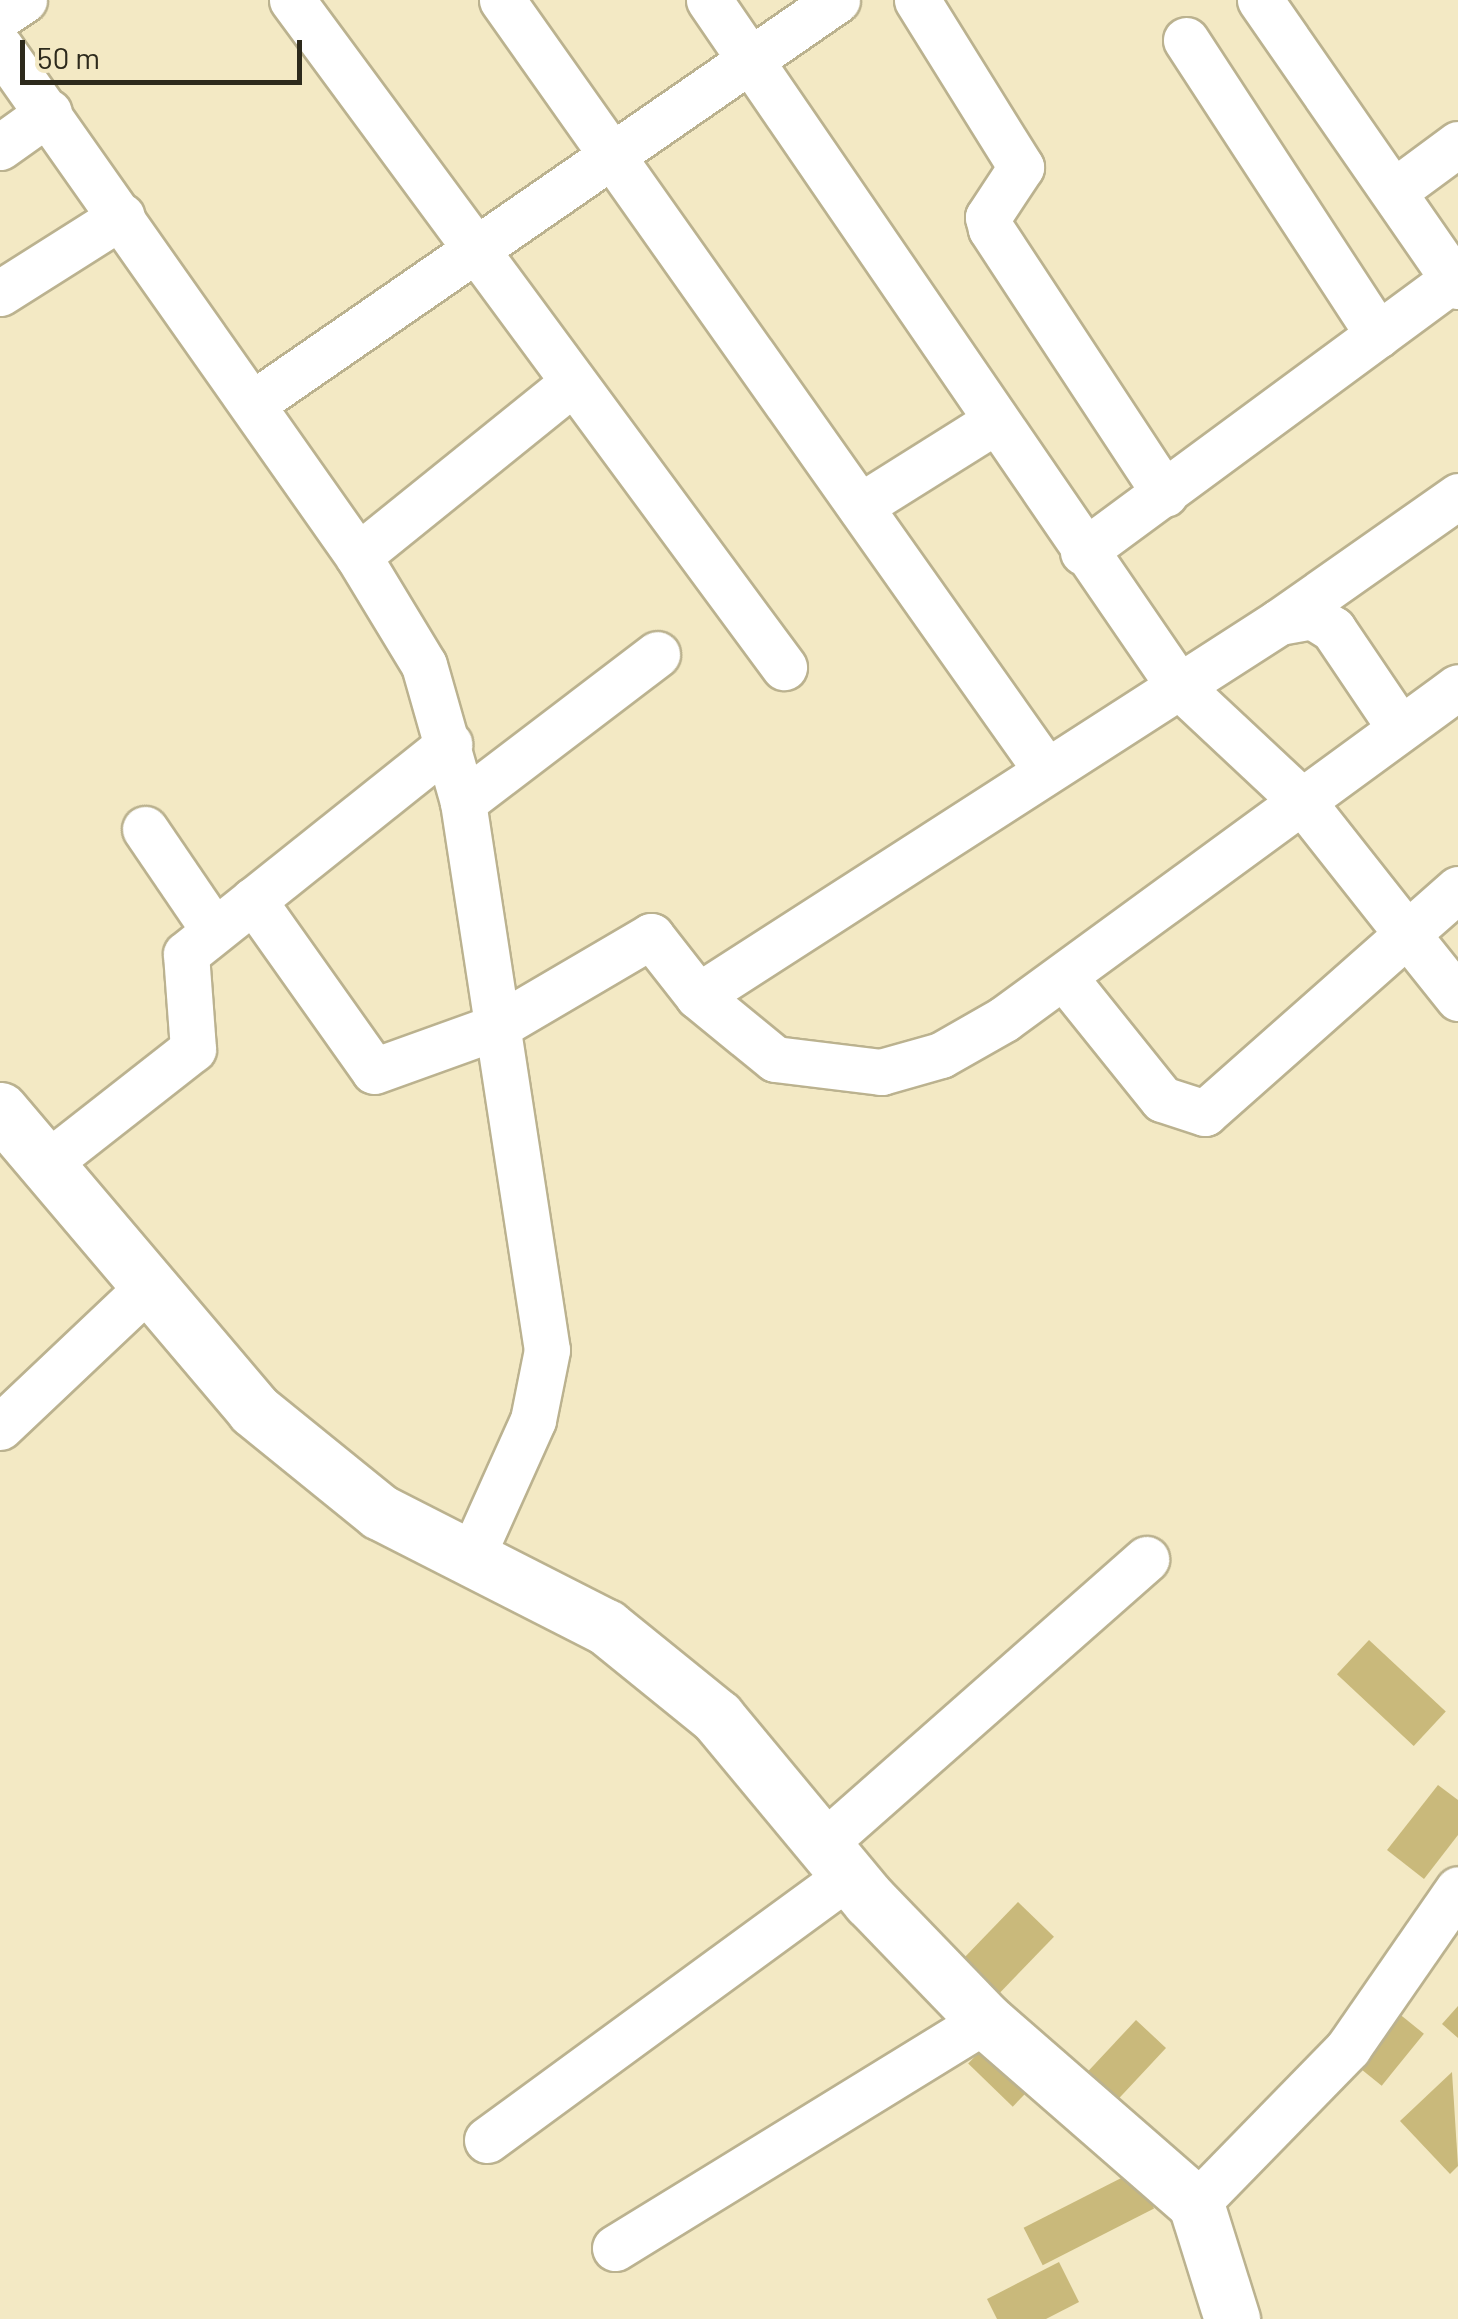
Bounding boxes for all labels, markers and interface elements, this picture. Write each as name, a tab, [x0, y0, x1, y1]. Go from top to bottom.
scale bar	[25, 20, 308, 82]
text: 50 m	[37, 39, 100, 75]

